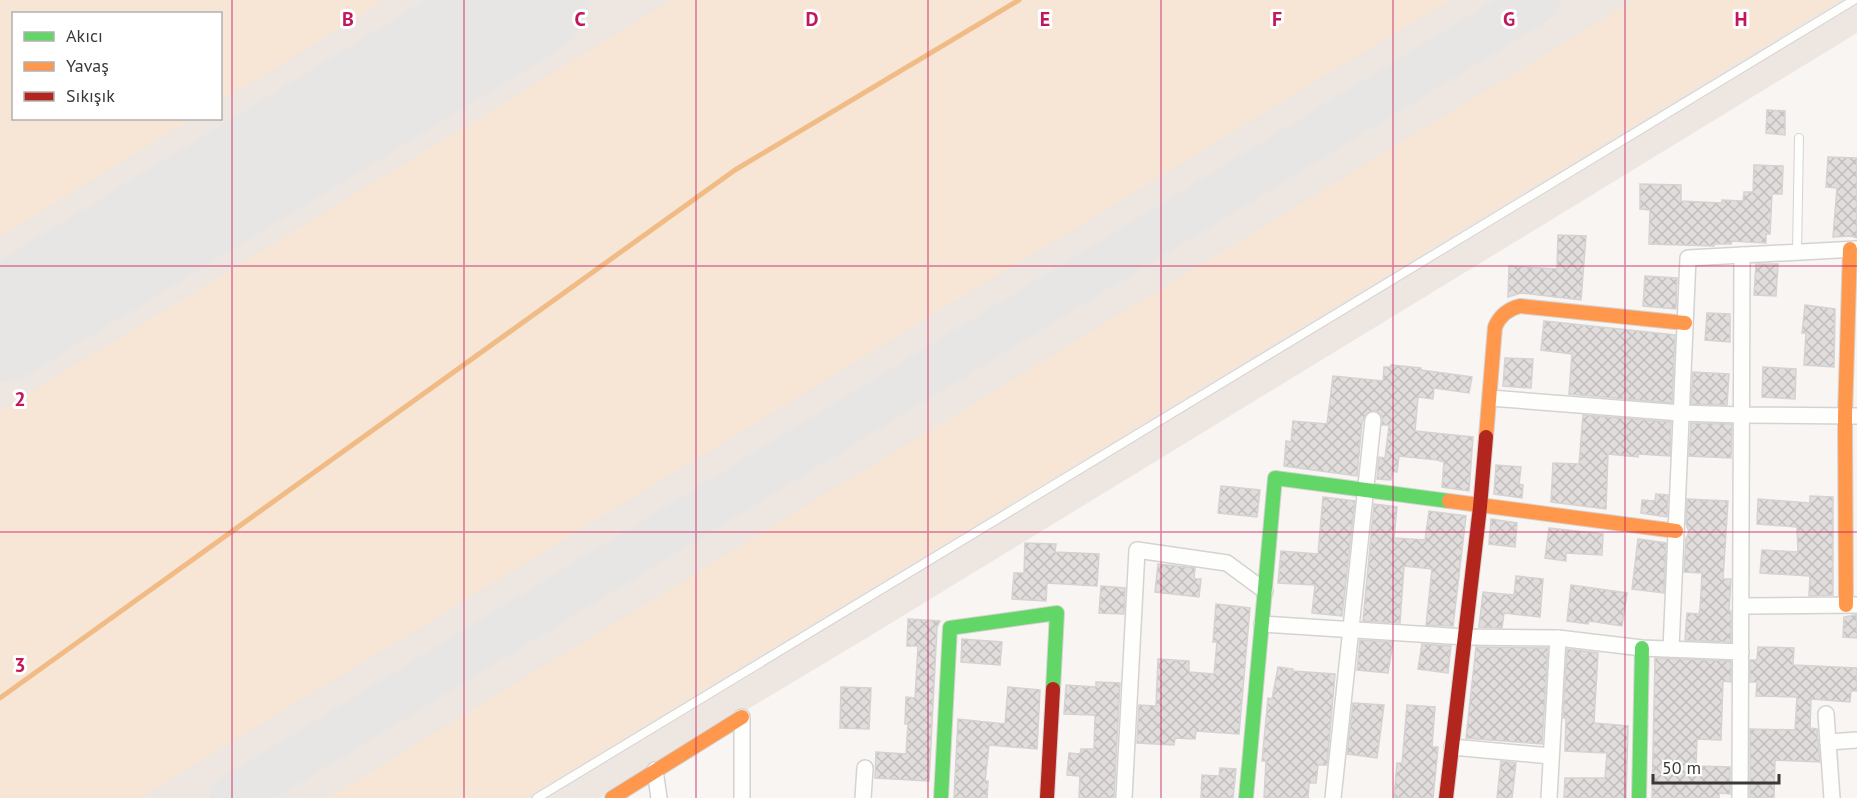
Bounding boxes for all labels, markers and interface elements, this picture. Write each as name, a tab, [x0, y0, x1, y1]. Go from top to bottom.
text: B	[342, 6, 354, 32]
text: C	[574, 6, 586, 32]
text: D	[806, 6, 819, 32]
text: E	[1040, 6, 1050, 32]
text: F	[1272, 6, 1282, 32]
text: G	[1503, 6, 1515, 32]
text: H	[1734, 6, 1748, 32]
legend	[12, 12, 222, 120]
text: Akıcı	[66, 24, 103, 47]
text: Yavaş	[66, 54, 109, 77]
text: Sıkışık	[66, 84, 115, 107]
text: 2	[14, 386, 26, 412]
text: 3	[14, 652, 26, 678]
scale bar	[1653, 747, 1779, 785]
text: 50 m	[1662, 756, 1701, 779]

